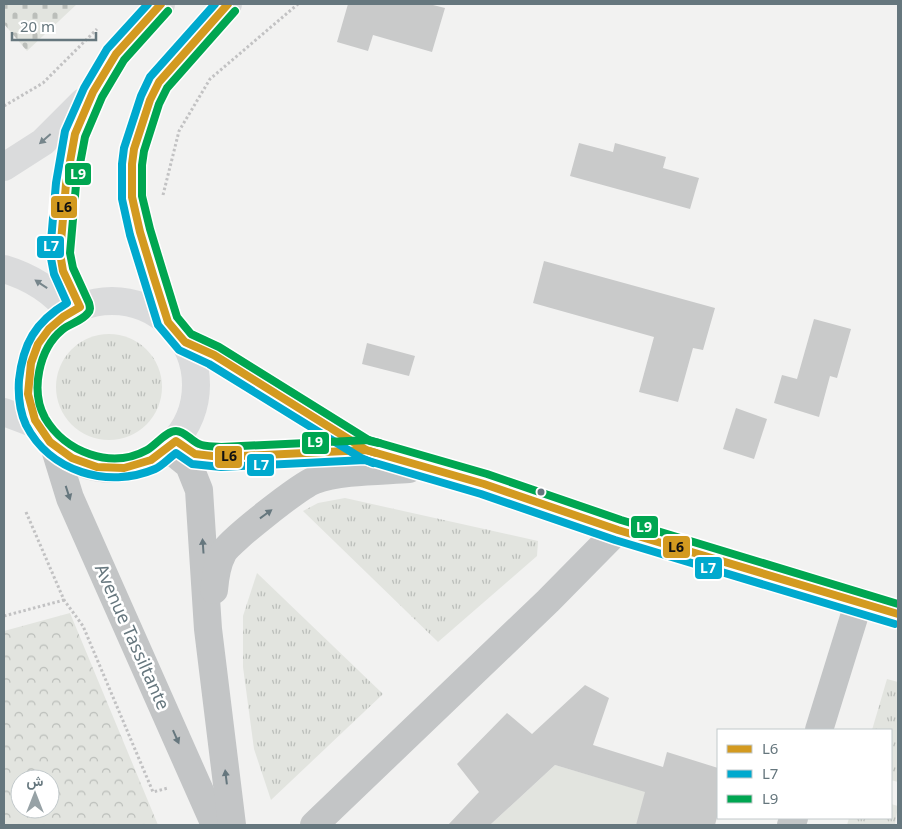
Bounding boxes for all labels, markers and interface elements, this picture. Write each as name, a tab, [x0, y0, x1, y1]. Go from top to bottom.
scale bar	[12, 10, 96, 42]
text: 20 m	[20, 16, 55, 36]
one-way arrow	[39, 133, 52, 144]
line badge: L9	[64, 162, 92, 186]
text: L9	[70, 164, 86, 183]
line badge: L6	[50, 195, 78, 219]
text: L6	[56, 197, 72, 216]
line badge: L7	[36, 235, 65, 259]
text: L7	[43, 236, 59, 255]
one-way arrow	[34, 280, 47, 289]
line badge: L9	[301, 431, 330, 455]
text: L9	[307, 432, 323, 451]
line badge: L6	[214, 445, 243, 469]
text: L6	[221, 446, 237, 465]
line badge: L7	[246, 453, 275, 477]
text: L7	[253, 455, 269, 474]
one-way arrow	[65, 485, 73, 500]
unlabelled marker	[536, 487, 546, 497]
one-way arrow	[259, 509, 273, 519]
line badge: L9	[630, 515, 659, 539]
text: L9	[636, 517, 652, 536]
line badge: L6	[662, 535, 691, 559]
one-way arrow	[198, 537, 206, 553]
text: L6	[668, 537, 684, 556]
line badge: L7	[694, 556, 723, 580]
text: L7	[700, 558, 716, 577]
street label: Avenue Tassiltante	[90, 560, 176, 713]
legend	[717, 729, 892, 819]
one-way arrow	[173, 730, 181, 744]
text: L6	[762, 738, 778, 758]
text: L7	[762, 763, 778, 783]
north arrow	[10, 769, 60, 819]
one-way arrow	[222, 769, 230, 785]
text: ش	[27, 771, 44, 790]
text: L9	[762, 788, 778, 808]

